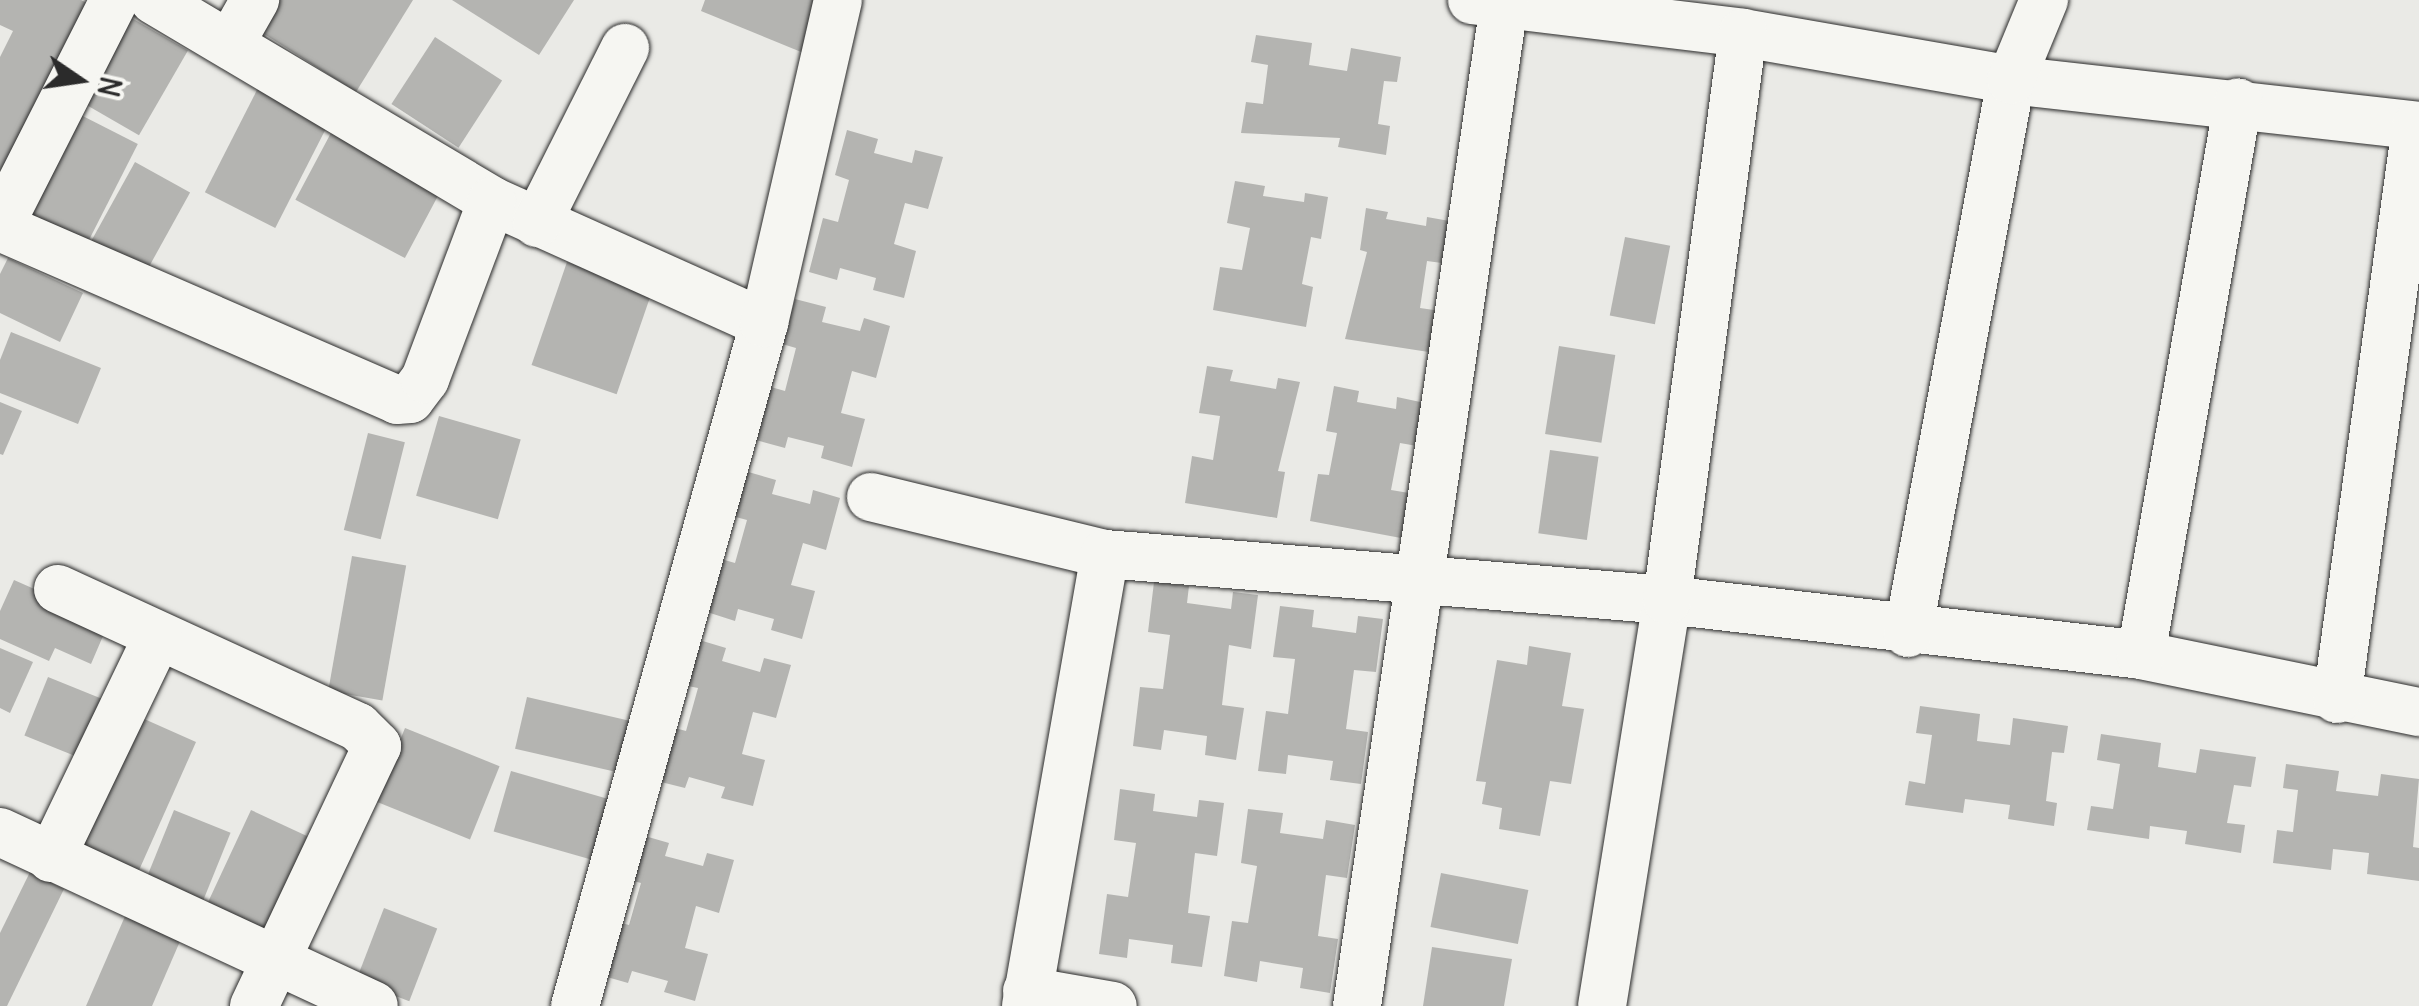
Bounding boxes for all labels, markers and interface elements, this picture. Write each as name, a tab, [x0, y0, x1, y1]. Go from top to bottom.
north arrow	[30, 30, 130, 130]
text: N	[90, 73, 129, 100]

